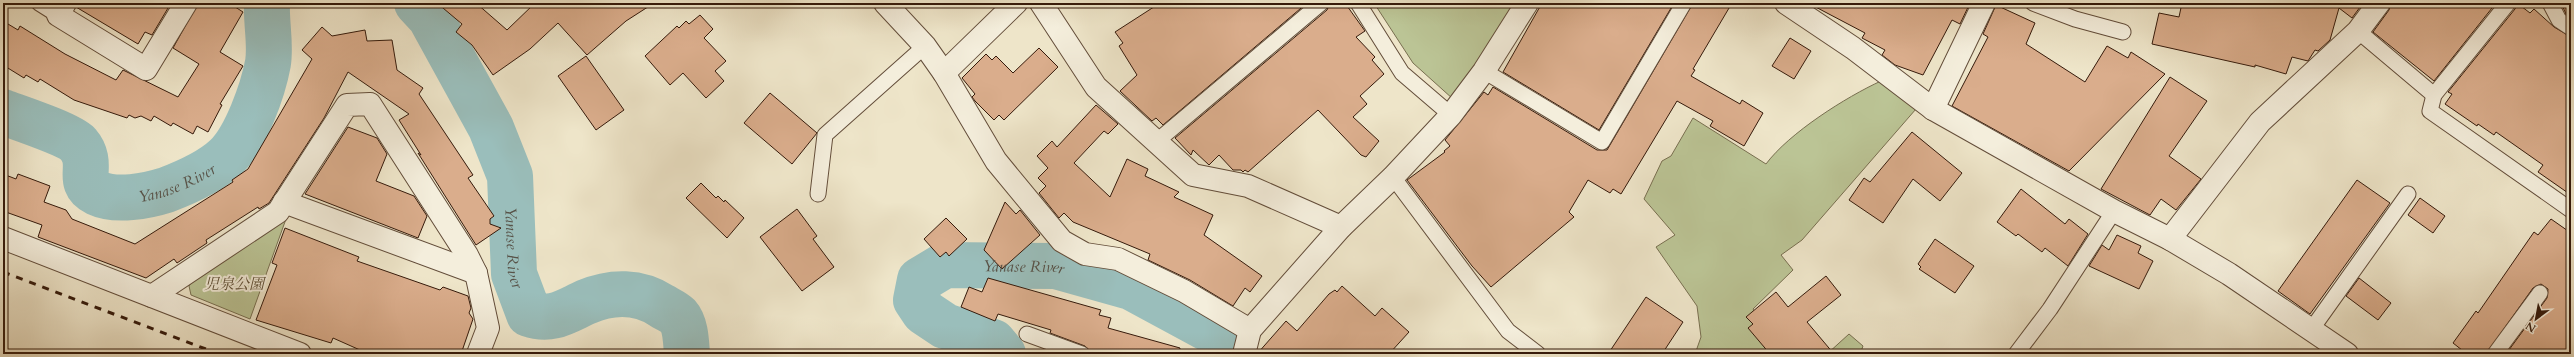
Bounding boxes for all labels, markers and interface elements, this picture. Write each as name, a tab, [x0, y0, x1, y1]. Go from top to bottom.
water label: Yanase River	[136, 158, 221, 208]
water label: Yanase River	[499, 206, 529, 292]
water label: Yanase River	[983, 255, 1068, 280]
park label: 児泉公園	[204, 274, 267, 294]
north arrow	[2516, 299, 2556, 339]
text: N	[2523, 318, 2539, 336]

